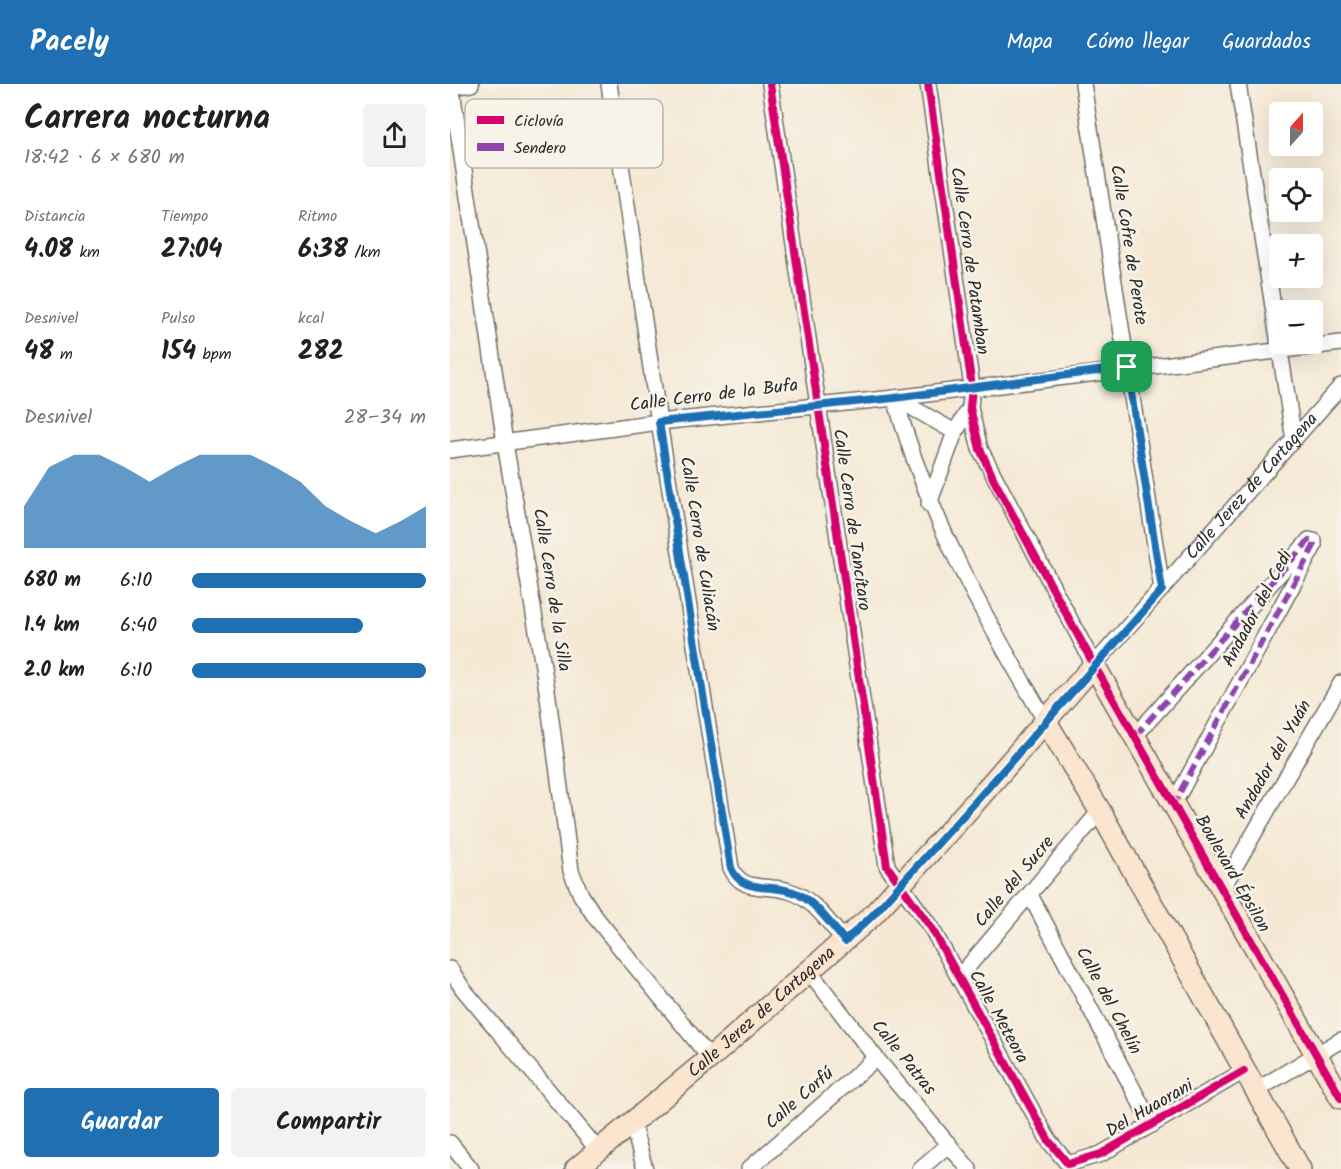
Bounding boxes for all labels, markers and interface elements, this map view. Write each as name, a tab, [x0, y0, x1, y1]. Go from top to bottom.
text: Pacely	[30, 20, 109, 65]
text: Mapa	[1006, 26, 1053, 59]
text: Cómo llegar	[1086, 26, 1189, 59]
text: Guardados	[1222, 26, 1311, 59]
text: Carrera nocturna	[24, 93, 270, 146]
legend	[465, 99, 663, 168]
north arrow	[1269, 102, 1323, 156]
map controls	[1269, 102, 1323, 354]
button: share	[363, 104, 426, 167]
text: Ciclovía	[514, 109, 564, 134]
text: Sendero	[514, 136, 566, 161]
text: 18:42 · 6 × 680 m	[24, 142, 185, 174]
street label: Calle Cofre de Perote	[1101, 163, 1155, 327]
street label: Calle Cerro de Patamban	[941, 165, 997, 357]
button: locate	[1269, 168, 1323, 222]
text: Distancia	[24, 204, 86, 229]
text: Tiempo	[161, 204, 208, 229]
text: Ritmo	[298, 204, 337, 229]
text: 4.08	[24, 229, 73, 271]
text: 27:04	[161, 229, 222, 271]
text: 6:38	[298, 229, 348, 271]
button: +	[1269, 234, 1323, 288]
text: km	[73, 240, 100, 265]
text: /km	[348, 240, 380, 265]
button: −	[1269, 300, 1323, 354]
text: Desnivel	[24, 306, 79, 331]
text: Pulso	[161, 306, 195, 331]
text: kcal	[298, 306, 324, 331]
text: 48	[24, 331, 54, 373]
text: 154	[161, 331, 196, 373]
text: 282	[298, 331, 344, 373]
pin	[1101, 341, 1152, 392]
text: m	[54, 342, 73, 367]
text: bpm	[196, 342, 231, 367]
icon: arrive	[1110, 350, 1143, 383]
street label: Calle Cerro de la Bufa	[628, 371, 800, 421]
text: Desnivel	[24, 402, 92, 434]
text: 28–34 m	[344, 402, 426, 434]
street label: Calle Jerez de Cartagena	[1178, 406, 1325, 567]
street label: Calle Cerro de Tancítaro	[824, 427, 878, 613]
street label: Calle Cerro de Culiacán	[671, 455, 727, 633]
street label: Calle Cerro de la Silla	[524, 506, 578, 674]
street label: Andador del Cedi	[1215, 545, 1301, 673]
text: 680 m	[24, 565, 81, 597]
text: 6:10	[120, 565, 152, 597]
text: 1.4 km	[24, 610, 80, 642]
text: 6:40	[120, 610, 157, 642]
text: 2.0 km	[24, 655, 85, 687]
text: 6:10	[120, 655, 152, 687]
street label: Andador del Yuán	[1228, 695, 1320, 825]
street label: Boulevard Épsilon	[1186, 809, 1278, 939]
street label: Calle del Sucre	[968, 830, 1062, 934]
street label: Calle Jerez de Cartagena	[681, 939, 842, 1085]
street label: Calle del Chelín	[1067, 942, 1149, 1060]
street label: Calle Meteora	[960, 965, 1036, 1069]
street label: Calle Patras	[863, 1014, 943, 1103]
street label: Calle Corfú	[759, 1060, 841, 1137]
street label: Del Huaorani	[1101, 1072, 1200, 1146]
button: Guardar	[24, 1088, 219, 1157]
button: Compartir	[231, 1088, 426, 1157]

